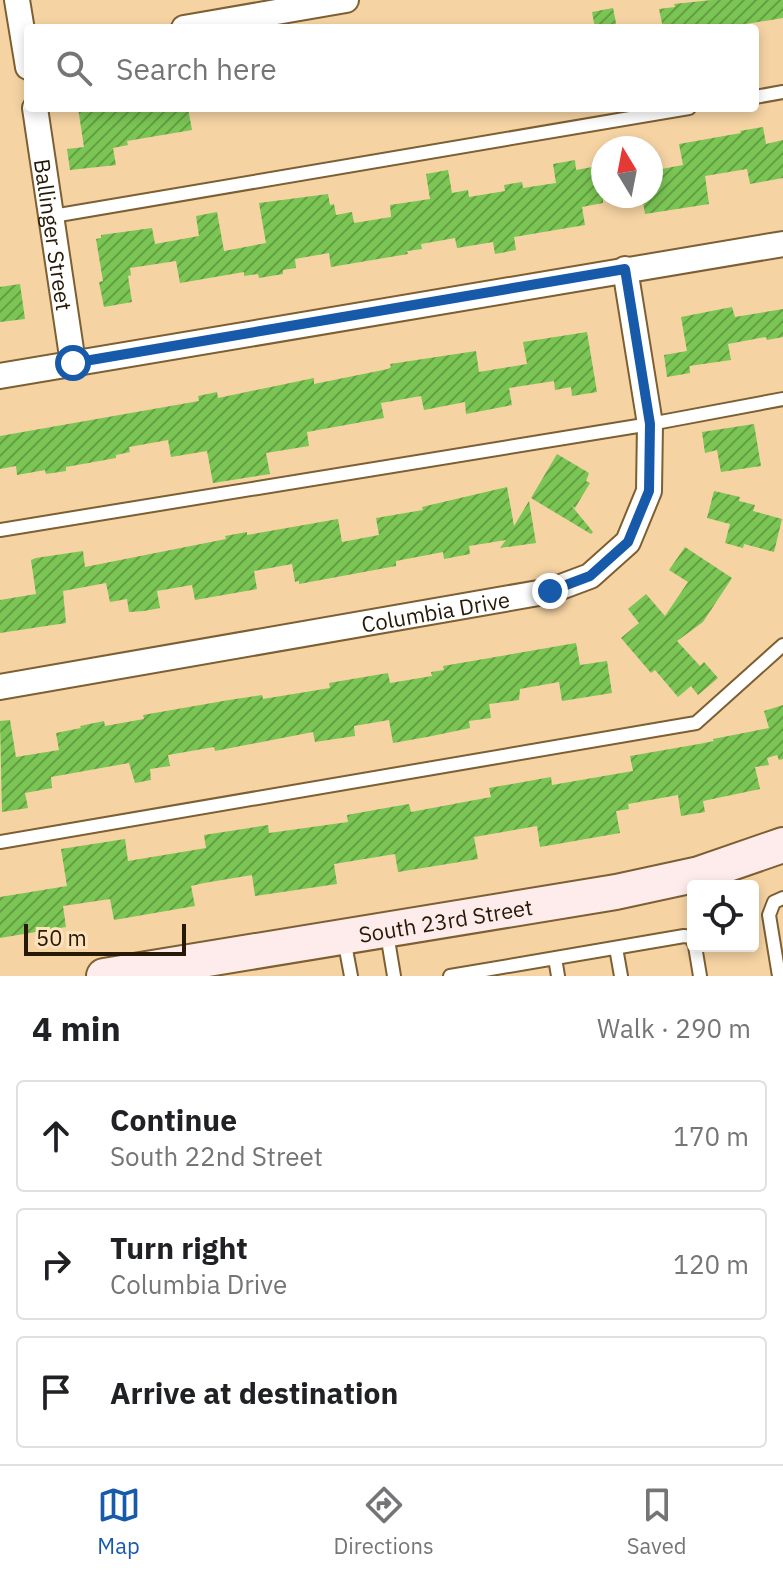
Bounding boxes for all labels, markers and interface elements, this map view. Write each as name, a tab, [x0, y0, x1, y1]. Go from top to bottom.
search box	[24, 24, 759, 112]
icon: search	[52, 46, 96, 90]
text: Search here	[116, 49, 277, 88]
north arrow	[591, 136, 663, 208]
street label: Ballinger Street	[28, 157, 80, 313]
route start	[55, 345, 91, 381]
route end	[532, 573, 568, 609]
street label: Columbia Drive	[359, 584, 512, 638]
map controls	[687, 880, 759, 952]
button: locate	[687, 880, 759, 952]
street label: South 23rd Street	[356, 891, 535, 949]
scale bar	[24, 920, 186, 956]
text: 50 m	[36, 923, 87, 952]
text: 4 min	[32, 1006, 121, 1050]
text: Walk · 290 m	[597, 1011, 751, 1045]
text: Continue	[110, 1100, 237, 1139]
icon: ahead	[34, 1114, 78, 1158]
text: 170 m	[673, 1119, 749, 1153]
text: South 22nd Street	[110, 1139, 323, 1173]
text: Turn right	[110, 1228, 248, 1267]
icon: right	[34, 1242, 78, 1286]
text: 120 m	[673, 1247, 749, 1281]
text: Columbia Drive	[110, 1267, 287, 1301]
icon: arrive	[34, 1370, 78, 1414]
text: Arrive at destination	[110, 1373, 398, 1412]
tab: Map	[97, 1483, 141, 1560]
tab: Directions	[334, 1483, 434, 1560]
tab: Saved	[627, 1483, 686, 1560]

